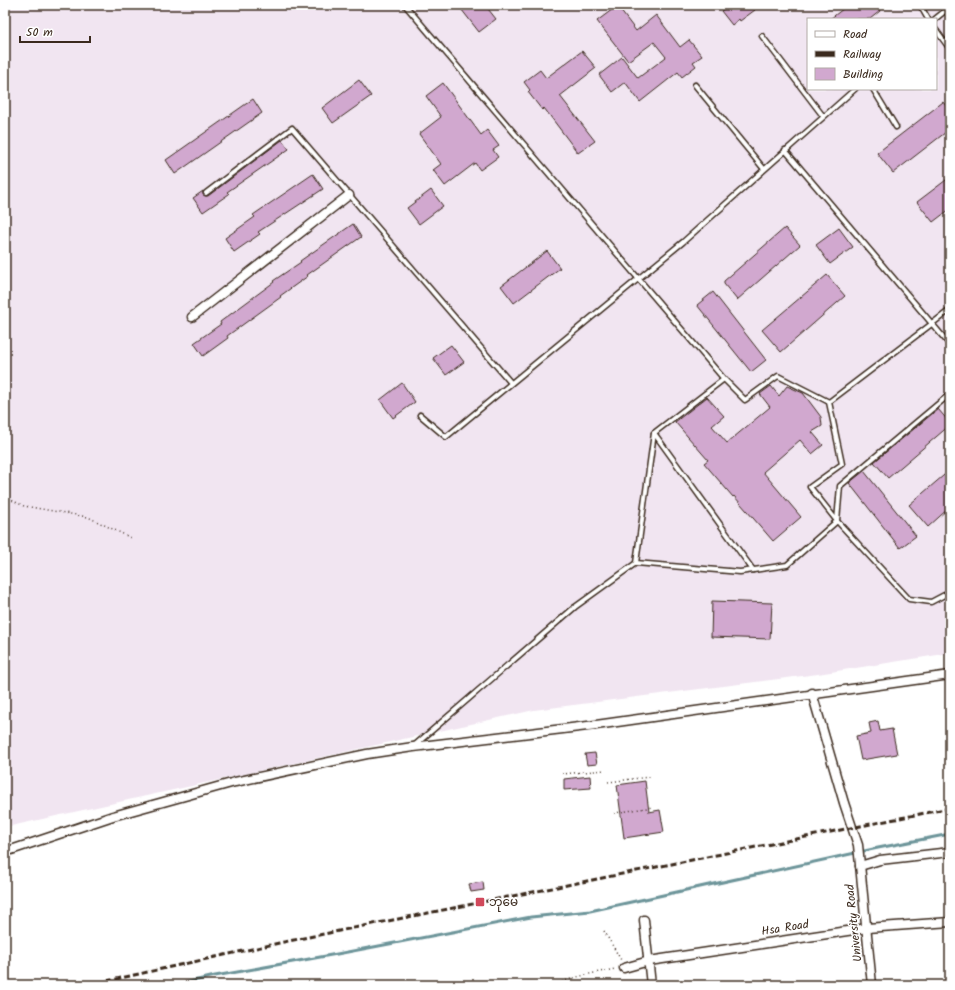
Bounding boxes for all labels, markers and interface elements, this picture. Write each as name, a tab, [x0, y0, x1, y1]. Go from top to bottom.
scale bar	[20, 18, 90, 44]
legend	[807, 18, 937, 90]
text: 50 m	[26, 23, 53, 42]
text: Road	[843, 25, 868, 44]
text: Railway	[843, 45, 881, 64]
text: Building	[843, 65, 883, 84]
street label: University Road	[840, 882, 868, 963]
place label: ဘုမေ	[489, 893, 518, 912]
marker: ဘုမေ	[474, 896, 486, 908]
street label: Hsa Road	[760, 915, 811, 941]

